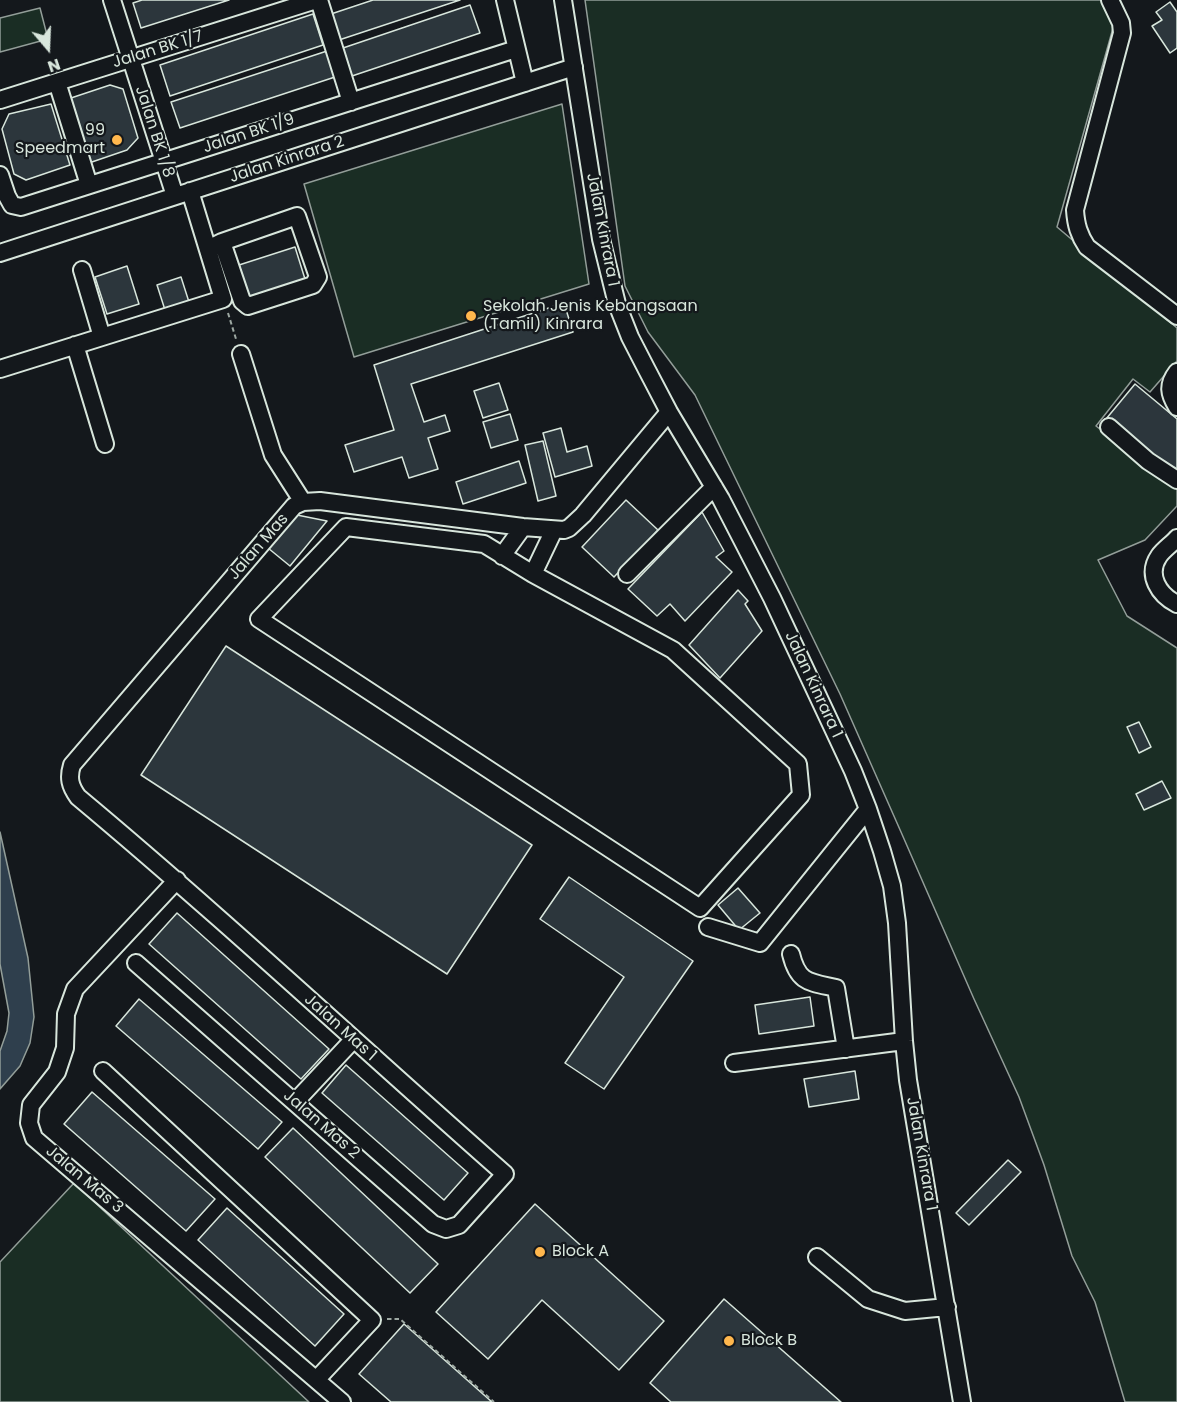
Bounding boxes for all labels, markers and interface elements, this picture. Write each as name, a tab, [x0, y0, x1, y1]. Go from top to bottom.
north arrow	[18, 18, 78, 78]
street label: Jalan BK 1/7	[110, 27, 206, 73]
text: N	[45, 53, 63, 78]
street label: Jalan BK 1/8	[130, 84, 178, 180]
street label: Jalan BK 1/9	[201, 110, 297, 158]
place label: 99 Speedmart	[15, 121, 105, 159]
street label: Jalan Kinrara 2	[227, 132, 347, 188]
marker: 99 Speedmart	[110, 133, 124, 147]
street label: Jalan Kinrara 1	[582, 172, 622, 288]
place label: Sekolah Jenis Kebangsaan (Tamil) Kinrara	[483, 297, 698, 335]
marker: Sekolah Jenis Kebangsaan (Tamil) Kinrara	[464, 309, 478, 323]
street label: Jalan Mas	[225, 510, 293, 584]
street label: Jalan Kinrara 1	[780, 629, 846, 741]
street label: Jalan Mas 1	[300, 990, 380, 1066]
street label: Jalan Mas 2	[279, 1087, 363, 1163]
street label: Jalan Kinrara 1	[902, 1096, 940, 1212]
street label: Jalan Mas 3	[41, 1142, 127, 1218]
place label: Block A	[552, 1242, 609, 1262]
marker: Block A	[533, 1245, 547, 1259]
place label: Block B	[741, 1331, 797, 1351]
marker: Block B	[722, 1334, 736, 1348]

